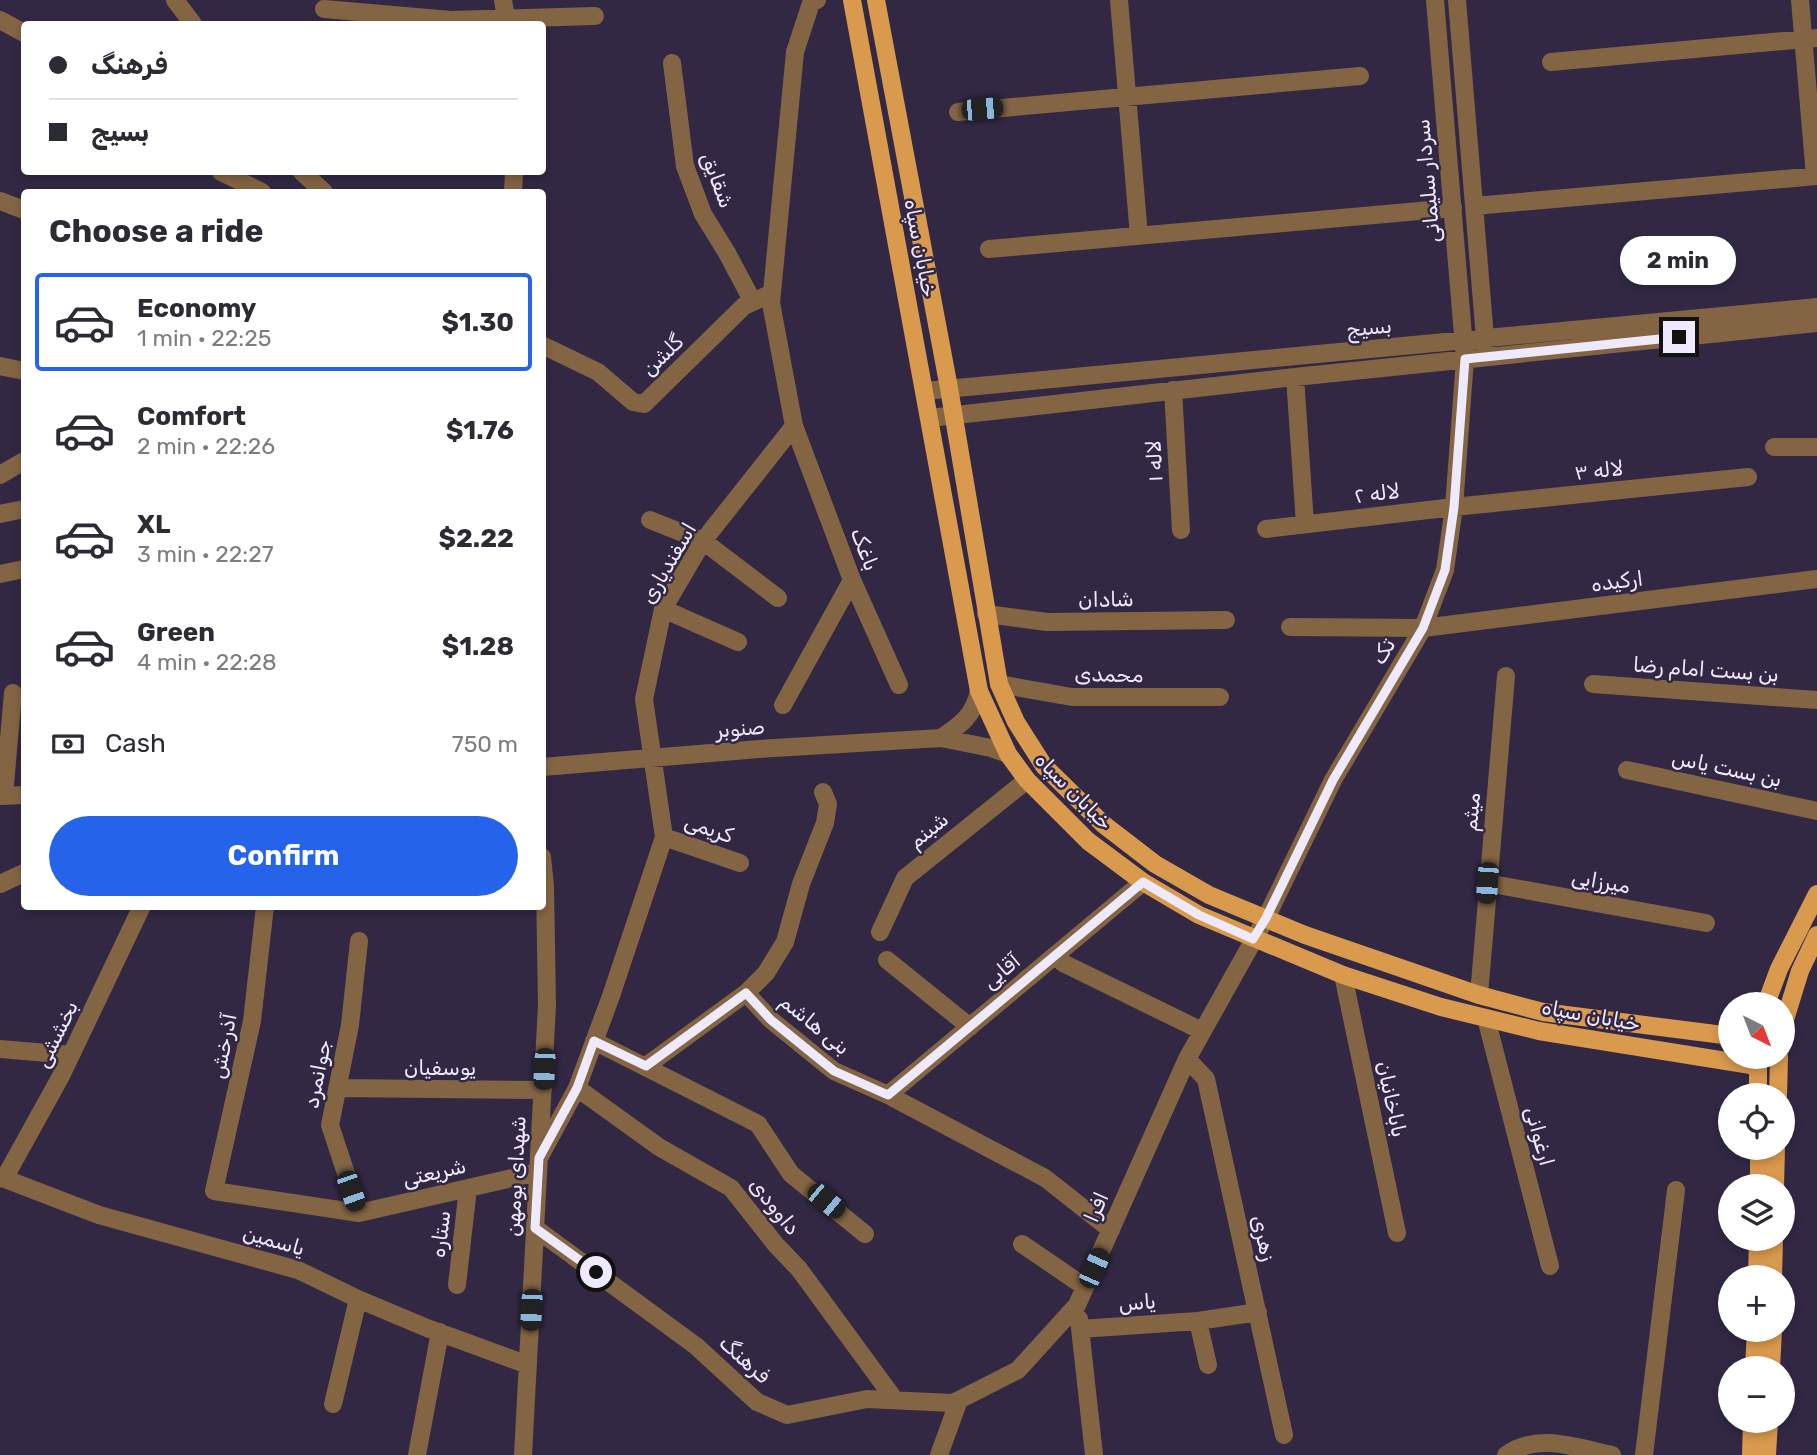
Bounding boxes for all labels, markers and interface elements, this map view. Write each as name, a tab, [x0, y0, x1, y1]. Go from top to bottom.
text: فرهنگ	[91, 50, 168, 81]
car	[961, 97, 1004, 121]
text: بسیج	[91, 117, 149, 148]
street label: سردار سلیمانی	[1409, 118, 1445, 244]
street label: شقایق	[696, 149, 740, 211]
street label: خیابان سپاه	[897, 197, 943, 300]
text: Choose a ride	[49, 212, 263, 250]
callout: 2 min	[1621, 236, 1737, 284]
text: 2 min	[1647, 246, 1709, 274]
icon: car	[53, 291, 116, 354]
text: Economy	[137, 293, 256, 324]
text: $1.30	[442, 307, 514, 338]
street label: بسیج	[1345, 313, 1393, 343]
route end	[1663, 321, 1695, 353]
text: 1 min · 22:25	[137, 324, 271, 352]
street label: گلشن	[636, 329, 689, 381]
icon: car	[53, 399, 116, 462]
text: Comfort	[137, 401, 246, 432]
text: $1.76	[446, 415, 514, 446]
text: 2 min · 22:26	[137, 432, 275, 460]
street label: لاله ۱	[1140, 439, 1168, 483]
street label: لاله ۳	[1573, 455, 1625, 485]
street label: لاله ۲	[1353, 478, 1401, 508]
icon: car	[53, 507, 116, 570]
text: XL	[137, 509, 170, 540]
street label: اسفندیاری	[635, 518, 701, 608]
text: $2.22	[439, 523, 514, 554]
street label: باغک	[845, 524, 885, 574]
text: 3 min · 22:27	[137, 540, 273, 568]
street label: ارکیده	[1590, 565, 1644, 597]
street label: شادان	[1078, 586, 1134, 612]
icon: car	[53, 615, 116, 678]
text: Green	[137, 617, 215, 648]
text: $1.28	[442, 631, 514, 662]
street label: تک	[1365, 633, 1401, 669]
text: 4 min · 22:28	[137, 648, 277, 676]
street label: بن بست امام رضا	[1632, 651, 1780, 688]
street label: محمدی	[1074, 661, 1144, 687]
street label: صنوبر	[712, 713, 766, 743]
icon: cash	[49, 725, 87, 763]
text: Cash	[105, 728, 166, 759]
text: 750 m	[452, 730, 518, 758]
street label: بن بست یاس	[1670, 744, 1784, 792]
street label: خیابان سپاه	[1029, 747, 1118, 836]
street label: میثم	[1457, 791, 1487, 833]
street label: شبنم	[903, 806, 954, 855]
street label: کریمی	[681, 808, 737, 848]
button: Confirm	[49, 816, 518, 896]
car	[1476, 861, 1499, 905]
street label: میرزایی	[1570, 864, 1632, 898]
street label: آقایی	[977, 948, 1025, 994]
street label: بنی هاشم	[774, 988, 855, 1061]
north arrow	[1718, 992, 1796, 1069]
map controls	[1718, 992, 1795, 1433]
street label: خیابان سپاه	[1540, 994, 1642, 1038]
street label: بخششی	[29, 996, 83, 1072]
street label: آذرخش	[204, 1011, 242, 1081]
street label: جوانمرد	[298, 1038, 336, 1110]
car	[533, 1047, 556, 1091]
street label: یوسفیان	[404, 1055, 476, 1080]
street label: باباخانیان	[1372, 1059, 1412, 1139]
button: locate	[1718, 1083, 1795, 1160]
street label: ارغوانی	[1520, 1104, 1560, 1168]
street label: شهدای بومهن	[499, 1115, 531, 1237]
street label: شریعتی	[400, 1153, 468, 1191]
car	[335, 1168, 368, 1214]
street label: داوودی	[743, 1172, 806, 1240]
button: layers	[1718, 1174, 1795, 1251]
car	[804, 1179, 849, 1223]
street label: افرا	[1078, 1188, 1114, 1226]
street label: ستاره	[425, 1209, 455, 1259]
street label: زهری	[1247, 1213, 1281, 1263]
street label: یاسمین	[240, 1219, 308, 1261]
car	[1076, 1245, 1113, 1291]
route start	[580, 1256, 612, 1288]
button: +	[1718, 1265, 1795, 1342]
car	[520, 1288, 543, 1332]
street label: یاس	[1118, 1288, 1156, 1316]
street label: فرهنگ	[714, 1330, 776, 1388]
button: −	[1718, 1356, 1795, 1433]

